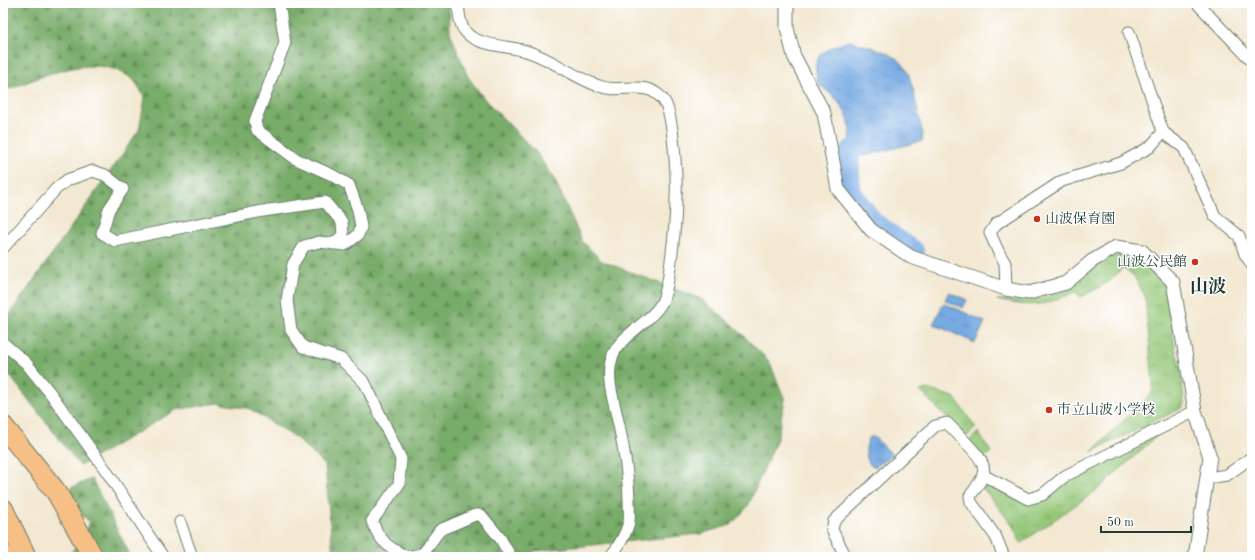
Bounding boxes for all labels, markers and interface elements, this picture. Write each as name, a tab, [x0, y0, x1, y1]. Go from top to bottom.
place label: 山波保育園	[1045, 211, 1115, 226]
marker: 山波保育園	[1032, 214, 1042, 224]
place label: 山波公民館	[1117, 254, 1187, 269]
marker: 山波公民館	[1190, 257, 1200, 267]
district label: 山波	[1190, 276, 1226, 296]
place label: 市立山波小学校	[1057, 402, 1155, 417]
marker: 市立山波小学校	[1044, 405, 1054, 415]
scale bar	[1101, 508, 1191, 534]
text: 50 m	[1107, 516, 1134, 529]

